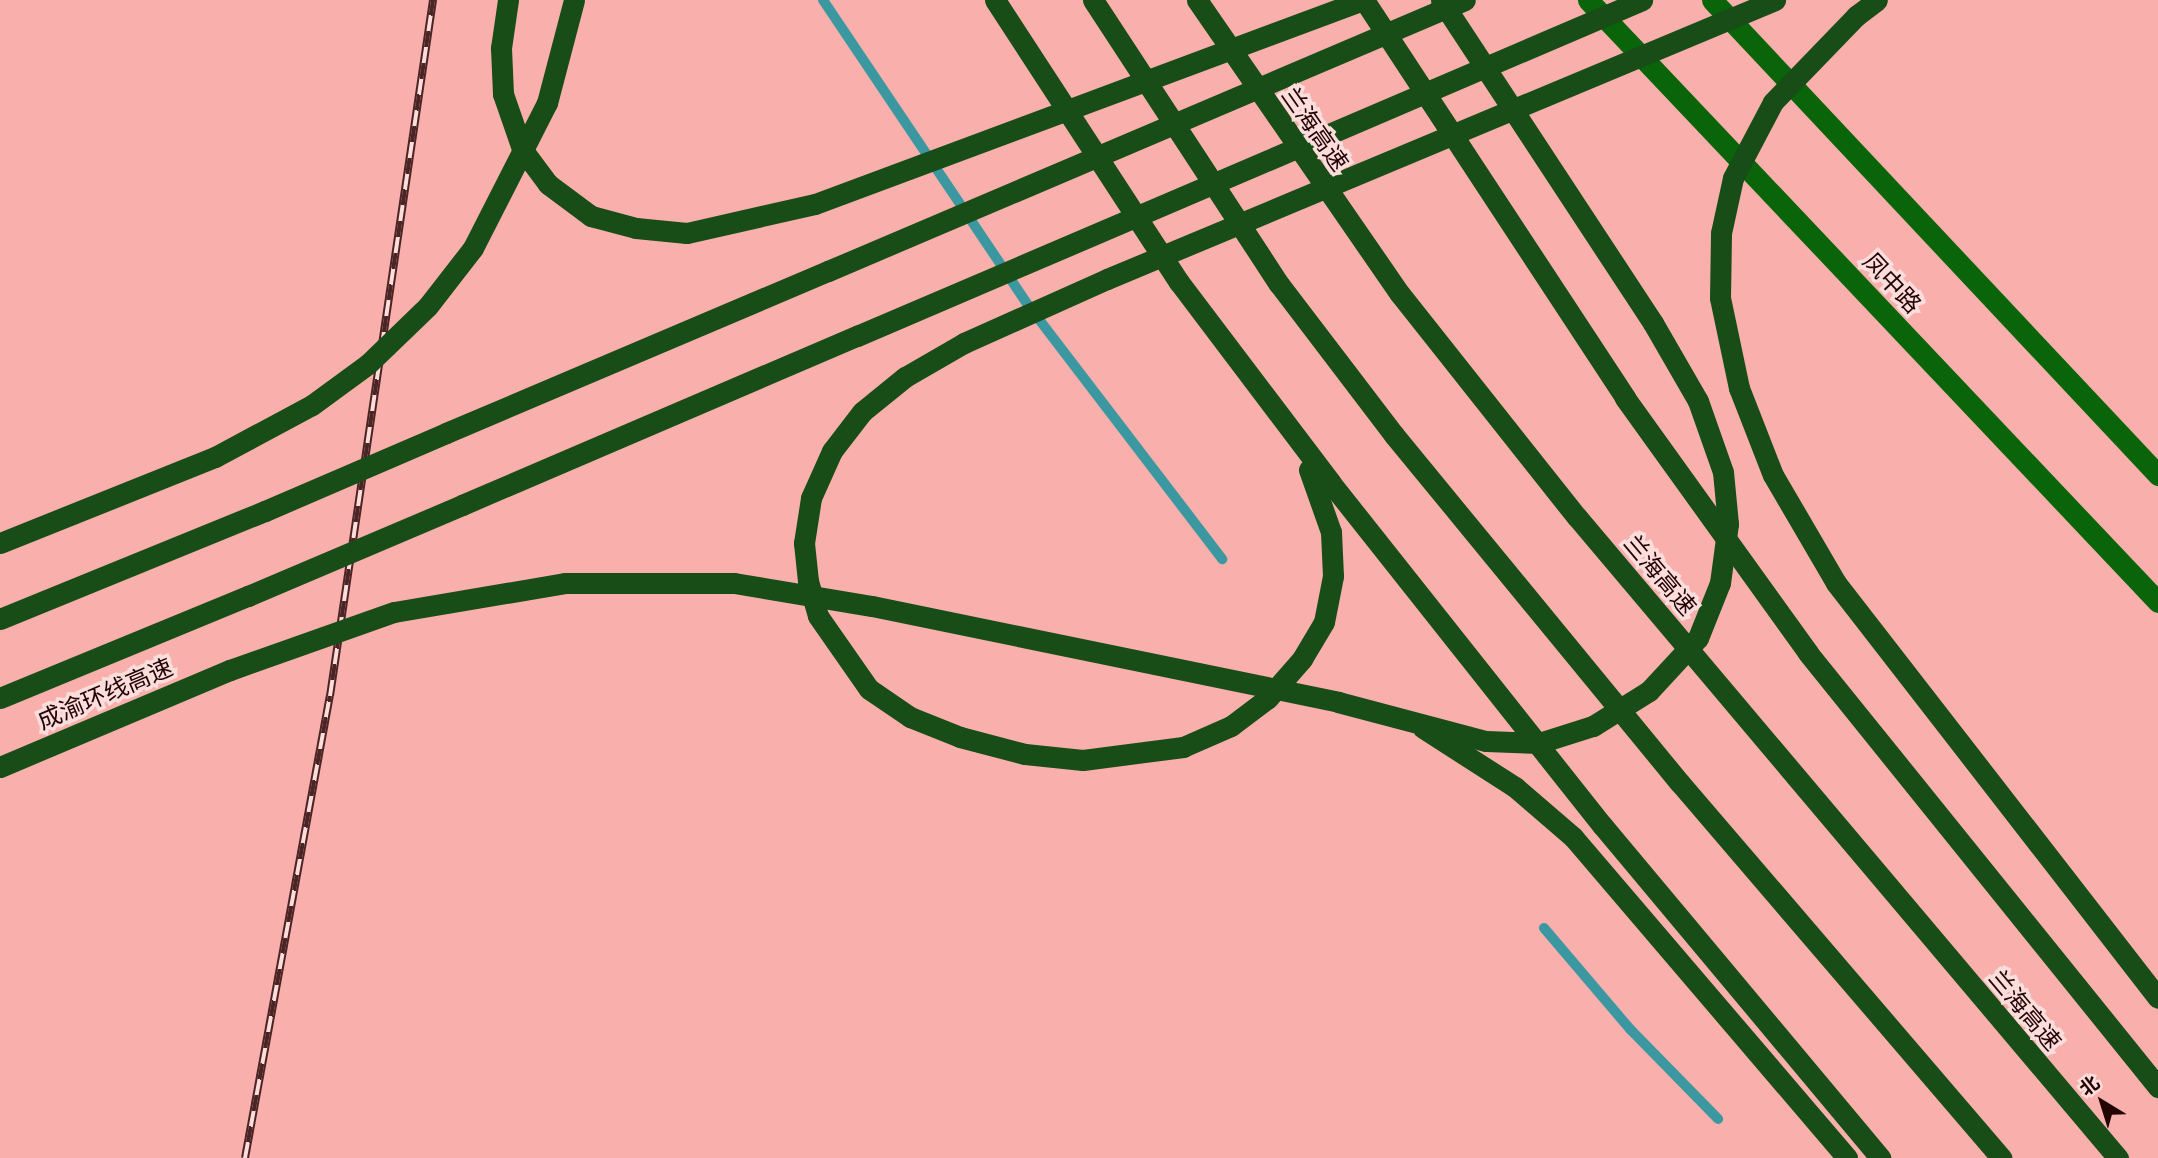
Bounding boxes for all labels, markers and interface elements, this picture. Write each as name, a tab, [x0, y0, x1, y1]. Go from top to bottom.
street label: 兰海高速	[1276, 81, 1354, 177]
street label: 凤中路	[1857, 247, 1927, 319]
street label: 兰海高速	[1618, 529, 1702, 621]
street label: 成渝环线高速	[33, 653, 177, 735]
street label: 兰海高速	[1983, 964, 2067, 1056]
north arrow	[2067, 1067, 2137, 1137]
text: 北	[2075, 1071, 2103, 1100]

